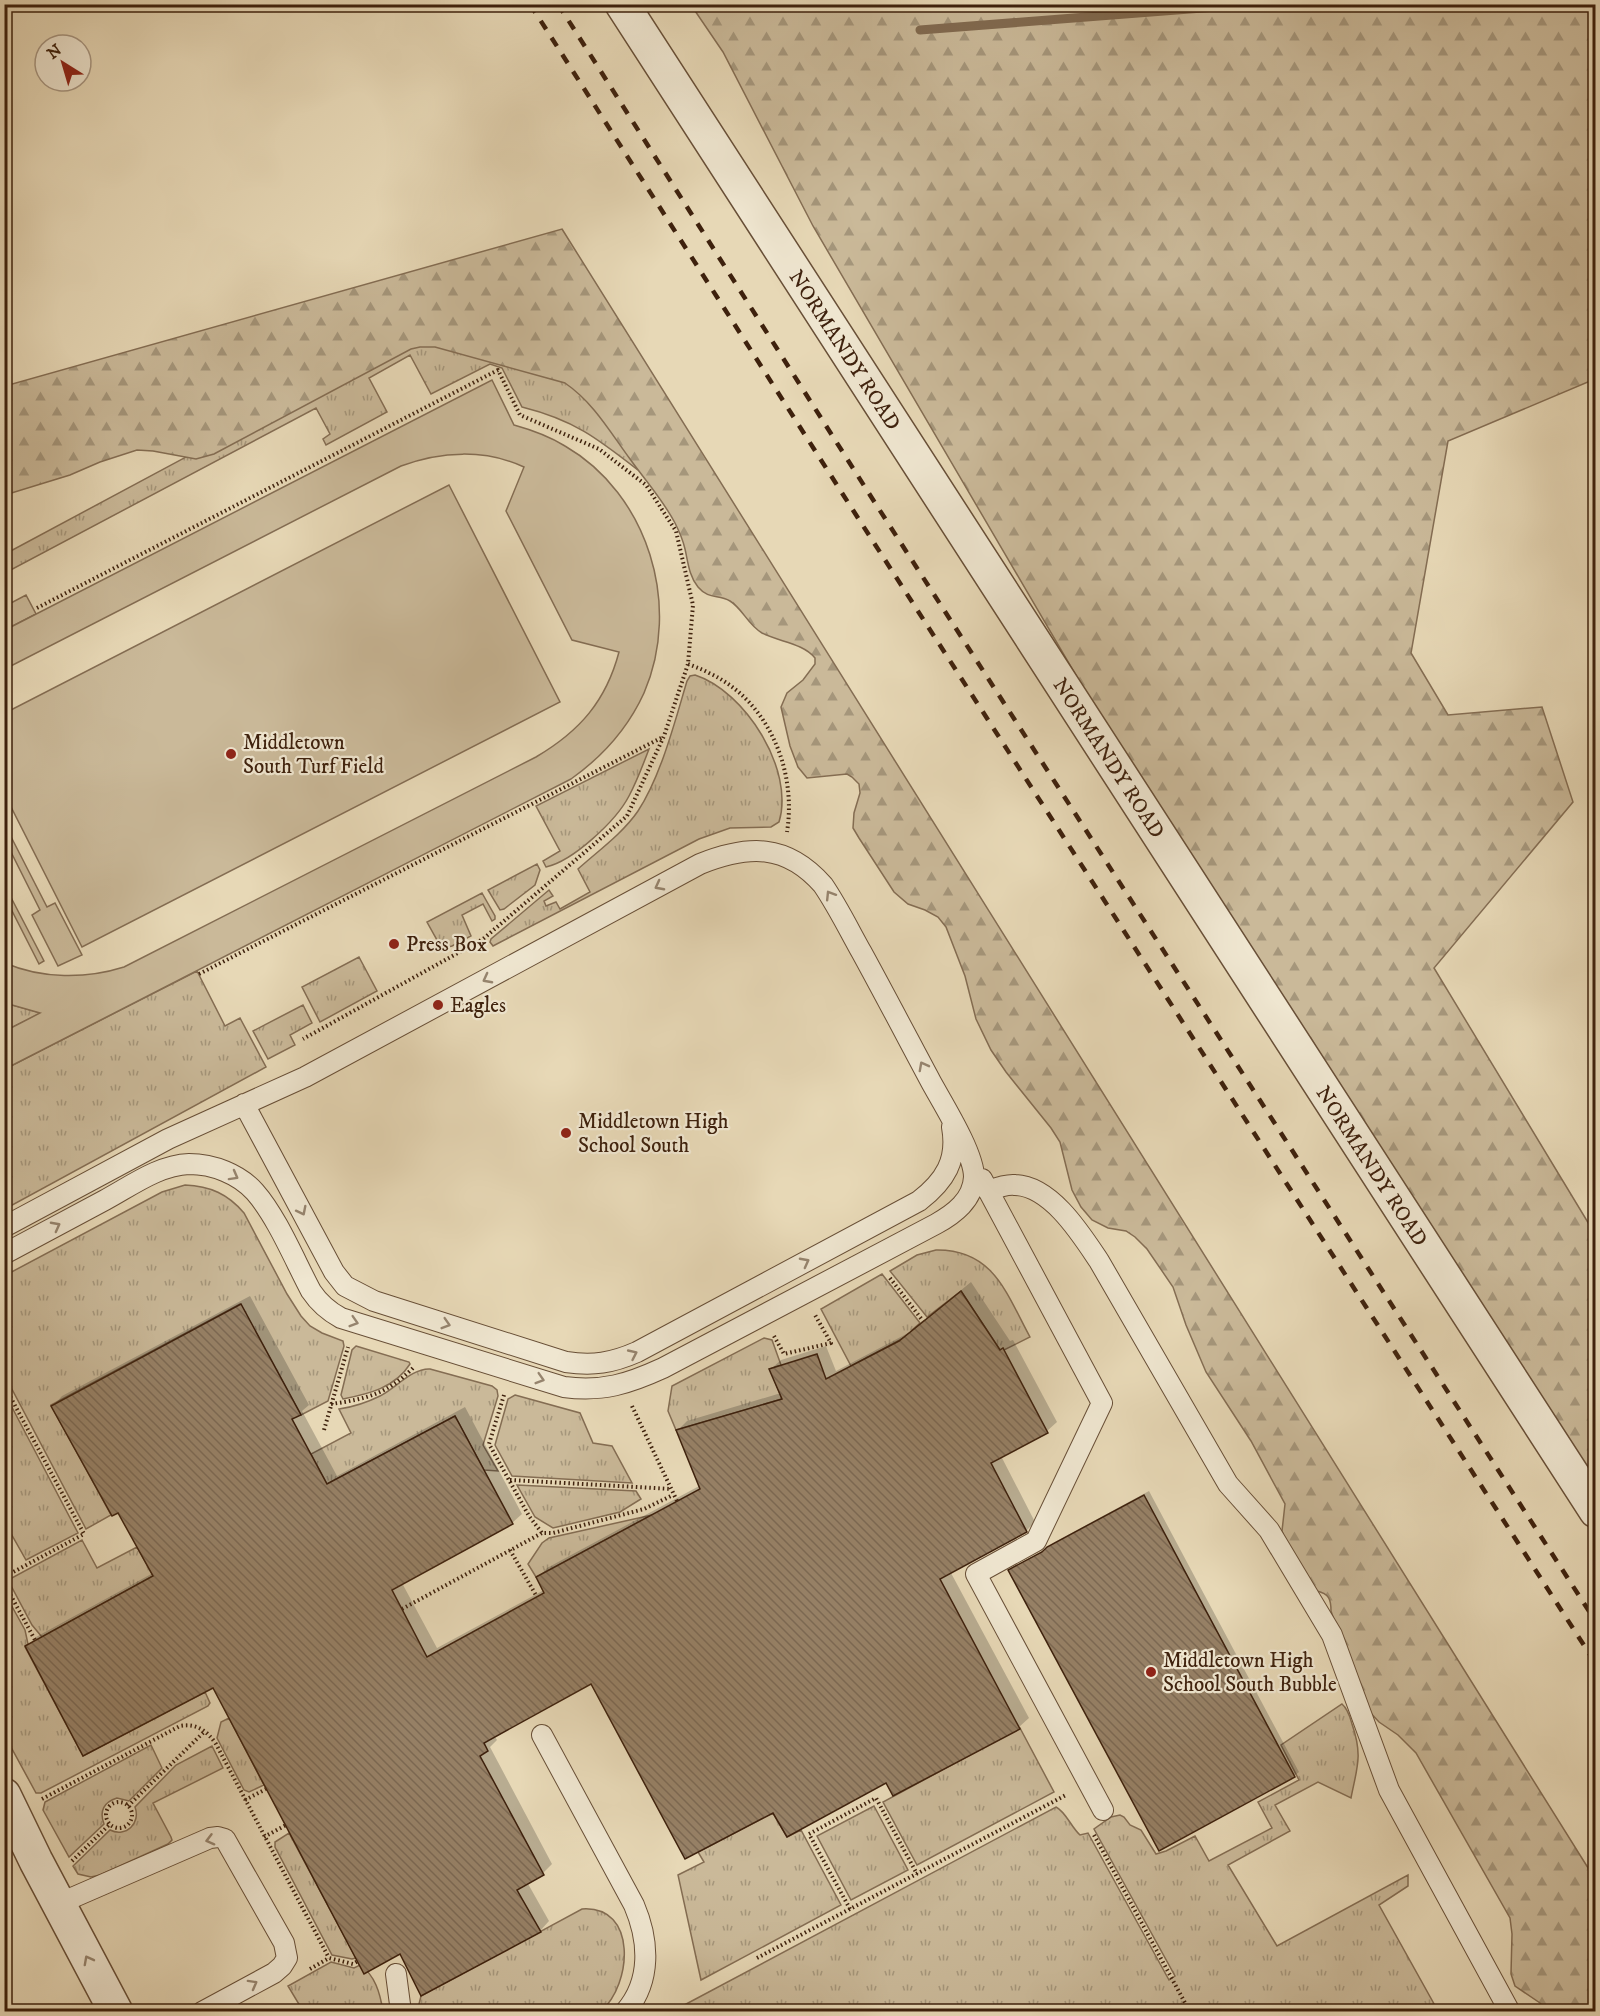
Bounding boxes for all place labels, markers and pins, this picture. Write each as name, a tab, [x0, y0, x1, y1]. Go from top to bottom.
place label: Middletown South Turf Field	[243, 730, 384, 780]
marker: Middletown South Turf Field	[224, 747, 238, 761]
place label: Press Box	[406, 932, 487, 958]
marker: Press Box	[387, 937, 401, 951]
place label: Eagles	[450, 993, 506, 1019]
marker: Eagles	[431, 998, 445, 1012]
place label: Middletown High School South	[578, 1109, 729, 1159]
marker: Middletown High School South	[559, 1126, 573, 1140]
place label: Middletown High School South Bubble	[1163, 1648, 1337, 1698]
marker: Middletown High School South Bubble	[1144, 1665, 1158, 1679]

